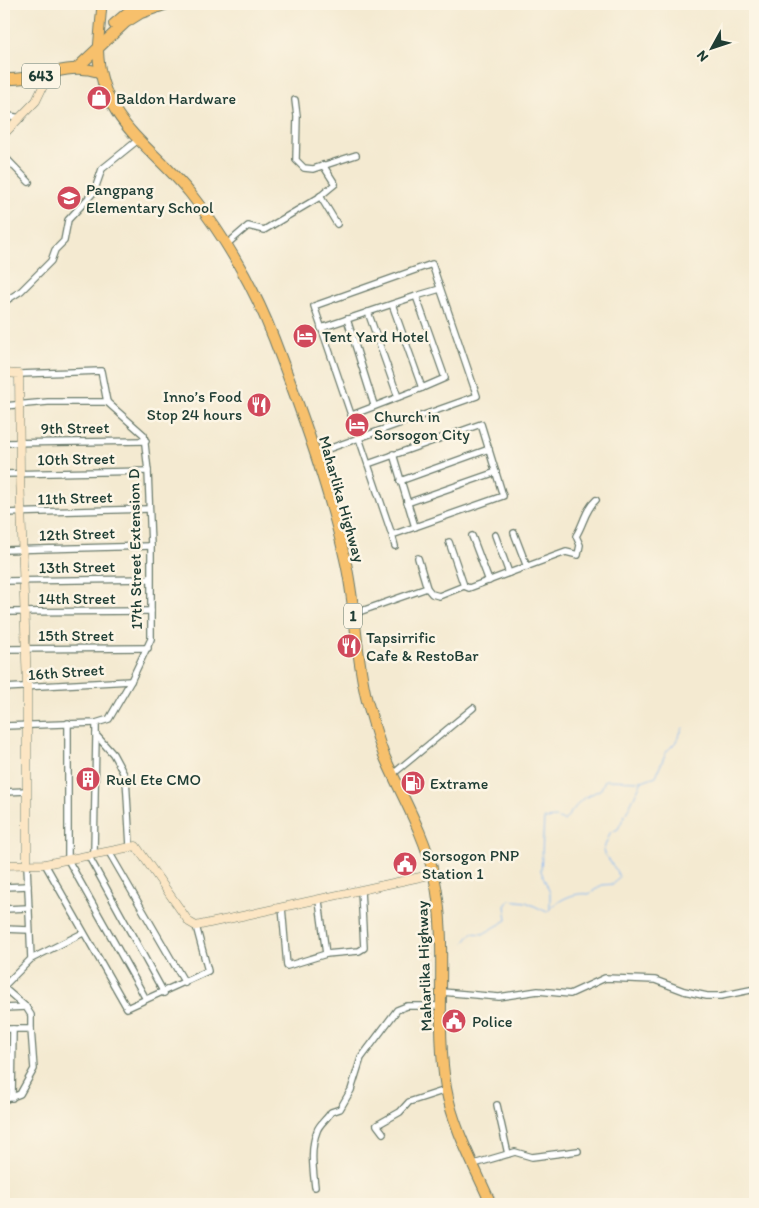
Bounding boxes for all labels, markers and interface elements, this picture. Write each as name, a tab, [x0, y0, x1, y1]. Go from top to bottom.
north arrow	[686, 22, 736, 72]
text: N	[693, 47, 712, 65]
road number: 643	[22, 64, 60, 88]
shop icon: Baldon Hardware	[86, 85, 112, 111]
place label: Baldon Hardware	[116, 89, 236, 108]
place label: Pangpang Elementary School	[86, 180, 214, 217]
school or university icon: Pangpang Elementary School	[56, 185, 82, 211]
hotel icon: Tent Yard Hotel	[292, 323, 318, 349]
place label: Tent Yard Hotel	[322, 327, 429, 346]
place label: Inno’s Food Stop 24 hours	[147, 387, 242, 424]
restaurant icon: Inno’s Food Stop 24 hours	[246, 392, 272, 418]
place label: Church in Sorsogon City	[374, 407, 470, 444]
hotel icon: Church in Sorsogon City	[344, 412, 370, 438]
street label: 9th Street	[40, 418, 110, 438]
street label: Maharlika Highway	[315, 434, 369, 565]
street label: 10th Street	[37, 449, 115, 469]
street label: 17th Street Extension D	[124, 468, 146, 630]
street label: 11th Street	[37, 487, 113, 509]
street label: 12th Street	[39, 523, 115, 545]
street label: 13th Street	[39, 557, 115, 577]
street label: 14th Street	[38, 589, 116, 608]
road number: 1	[344, 604, 362, 628]
street label: 15th Street	[38, 626, 114, 645]
place label: Tapsirrific Cafe & RestoBar	[366, 628, 479, 665]
restaurant icon: Tapsirrific Cafe & RestoBar	[336, 633, 362, 659]
street label: 16th Street	[27, 660, 105, 684]
building icon: Ruel Ete CMO	[75, 766, 101, 792]
place label: Ruel Ete CMO	[106, 770, 201, 789]
fuel station icon: Extrame	[400, 770, 426, 796]
place label: Extrame	[430, 774, 488, 793]
place label: Sorsogon PNP Station 1	[422, 846, 519, 883]
public building icon: Sorsogon PNP Station 1	[392, 851, 418, 877]
street label: Maharlika Highway	[412, 900, 436, 1032]
public building icon: Police	[441, 1008, 467, 1034]
place label: Police	[472, 1012, 513, 1031]

